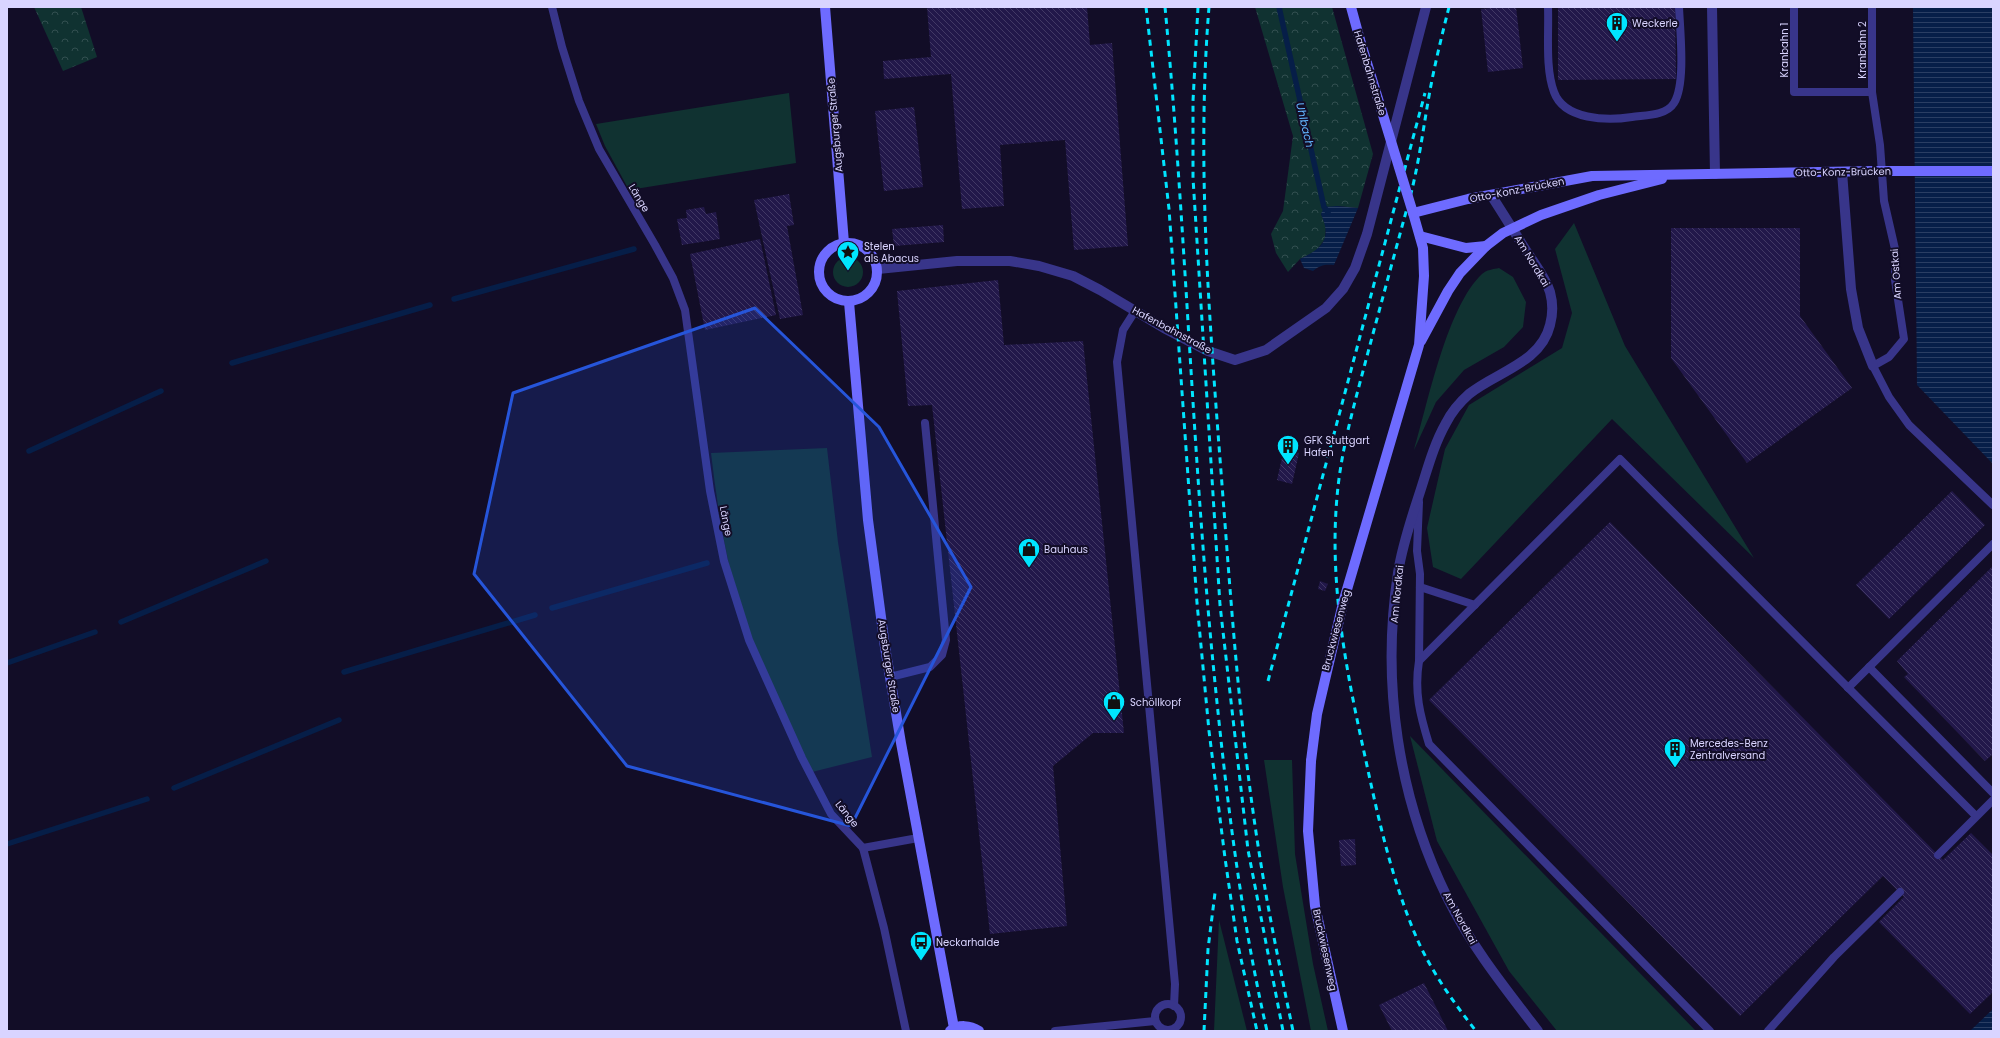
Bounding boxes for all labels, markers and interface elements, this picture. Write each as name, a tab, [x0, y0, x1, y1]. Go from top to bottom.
building icon: Weckerle	[1604, 10, 1630, 43]
place label: Weckerle	[1632, 16, 1678, 31]
street label: Kranbahn 2	[1855, 21, 1870, 79]
street label: Kranbahn 1	[1777, 22, 1792, 78]
street label: Hafenbahnstraße	[1350, 29, 1390, 117]
street label: Augsburger Straße	[823, 77, 847, 173]
water label: Uhlbach	[1292, 101, 1318, 149]
street label: Otto-Konz-Brücken	[1795, 164, 1891, 180]
street label: Otto-Konz-Brücken	[1468, 173, 1566, 207]
street label: Länge	[625, 181, 653, 215]
street label: Am Nordkai	[1511, 232, 1553, 290]
place icon: Stelen als Abacus	[835, 239, 861, 272]
place label: Stelen als Abacus	[864, 239, 919, 266]
street label: Am Ostkai	[1887, 248, 1905, 300]
street label: Hafenbahnstraße	[1130, 303, 1214, 357]
building icon: GFK Stuttgart Hafen	[1275, 433, 1301, 466]
place label: GFK Stuttgart Hafen	[1304, 433, 1370, 460]
street label: Länge	[716, 505, 736, 537]
shop icon: Bauhaus	[1016, 536, 1042, 569]
place label: Bauhaus	[1044, 542, 1088, 557]
street label: Am Nordkai	[1387, 564, 1407, 624]
street label: Bruckwiesenweg	[1318, 588, 1354, 672]
street label: Augsburger Straße	[874, 618, 904, 714]
shop icon: Schöllkopf	[1101, 689, 1127, 722]
place label: Schöllkopf	[1130, 695, 1181, 710]
building icon: Mercedes-Benz Zentralversand	[1662, 736, 1688, 769]
place label: Mercedes-Benz Zentralversand	[1690, 736, 1768, 763]
street label: Länge	[832, 797, 862, 831]
street label: Am Nordkai	[1439, 889, 1481, 947]
street label: Bruckwiesenweg	[1309, 908, 1341, 992]
bus stop icon: Neckarhalde	[908, 929, 934, 962]
place label: Neckarhalde	[936, 935, 1000, 950]

